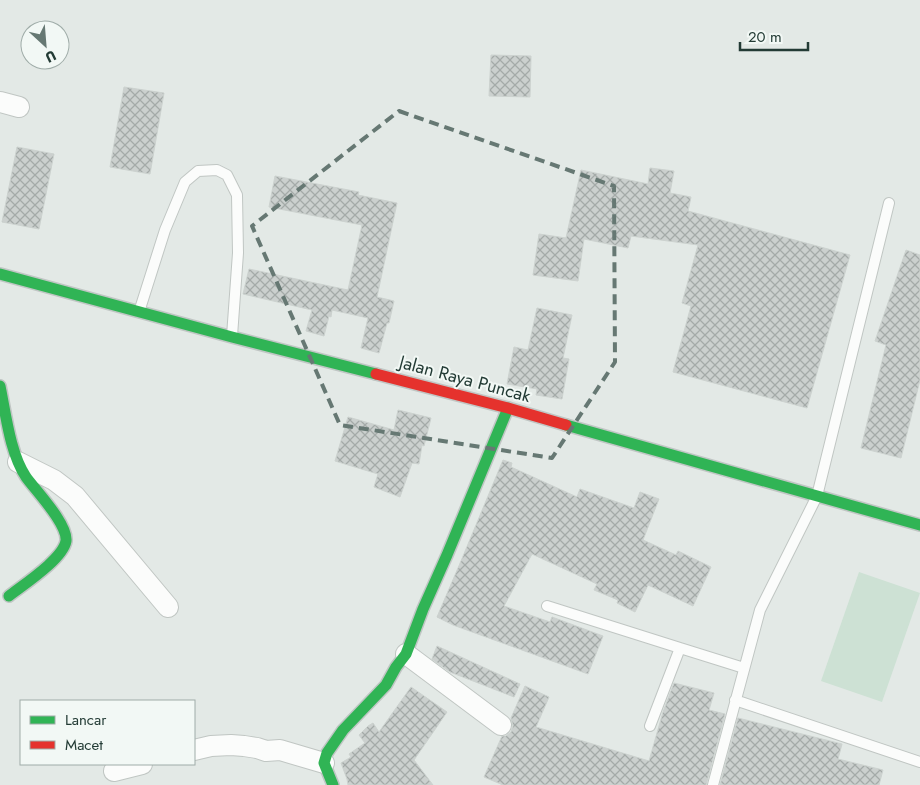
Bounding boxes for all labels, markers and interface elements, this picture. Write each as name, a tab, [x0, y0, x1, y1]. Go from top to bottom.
north arrow	[20, 20, 70, 70]
scale bar	[740, 20, 808, 52]
text: 20 m	[748, 26, 782, 48]
text: U	[42, 46, 59, 68]
street label: Jalan Raya Puncak	[395, 348, 534, 409]
legend	[20, 700, 195, 765]
text: Lancar	[65, 709, 107, 731]
text: Macet	[65, 734, 103, 756]

